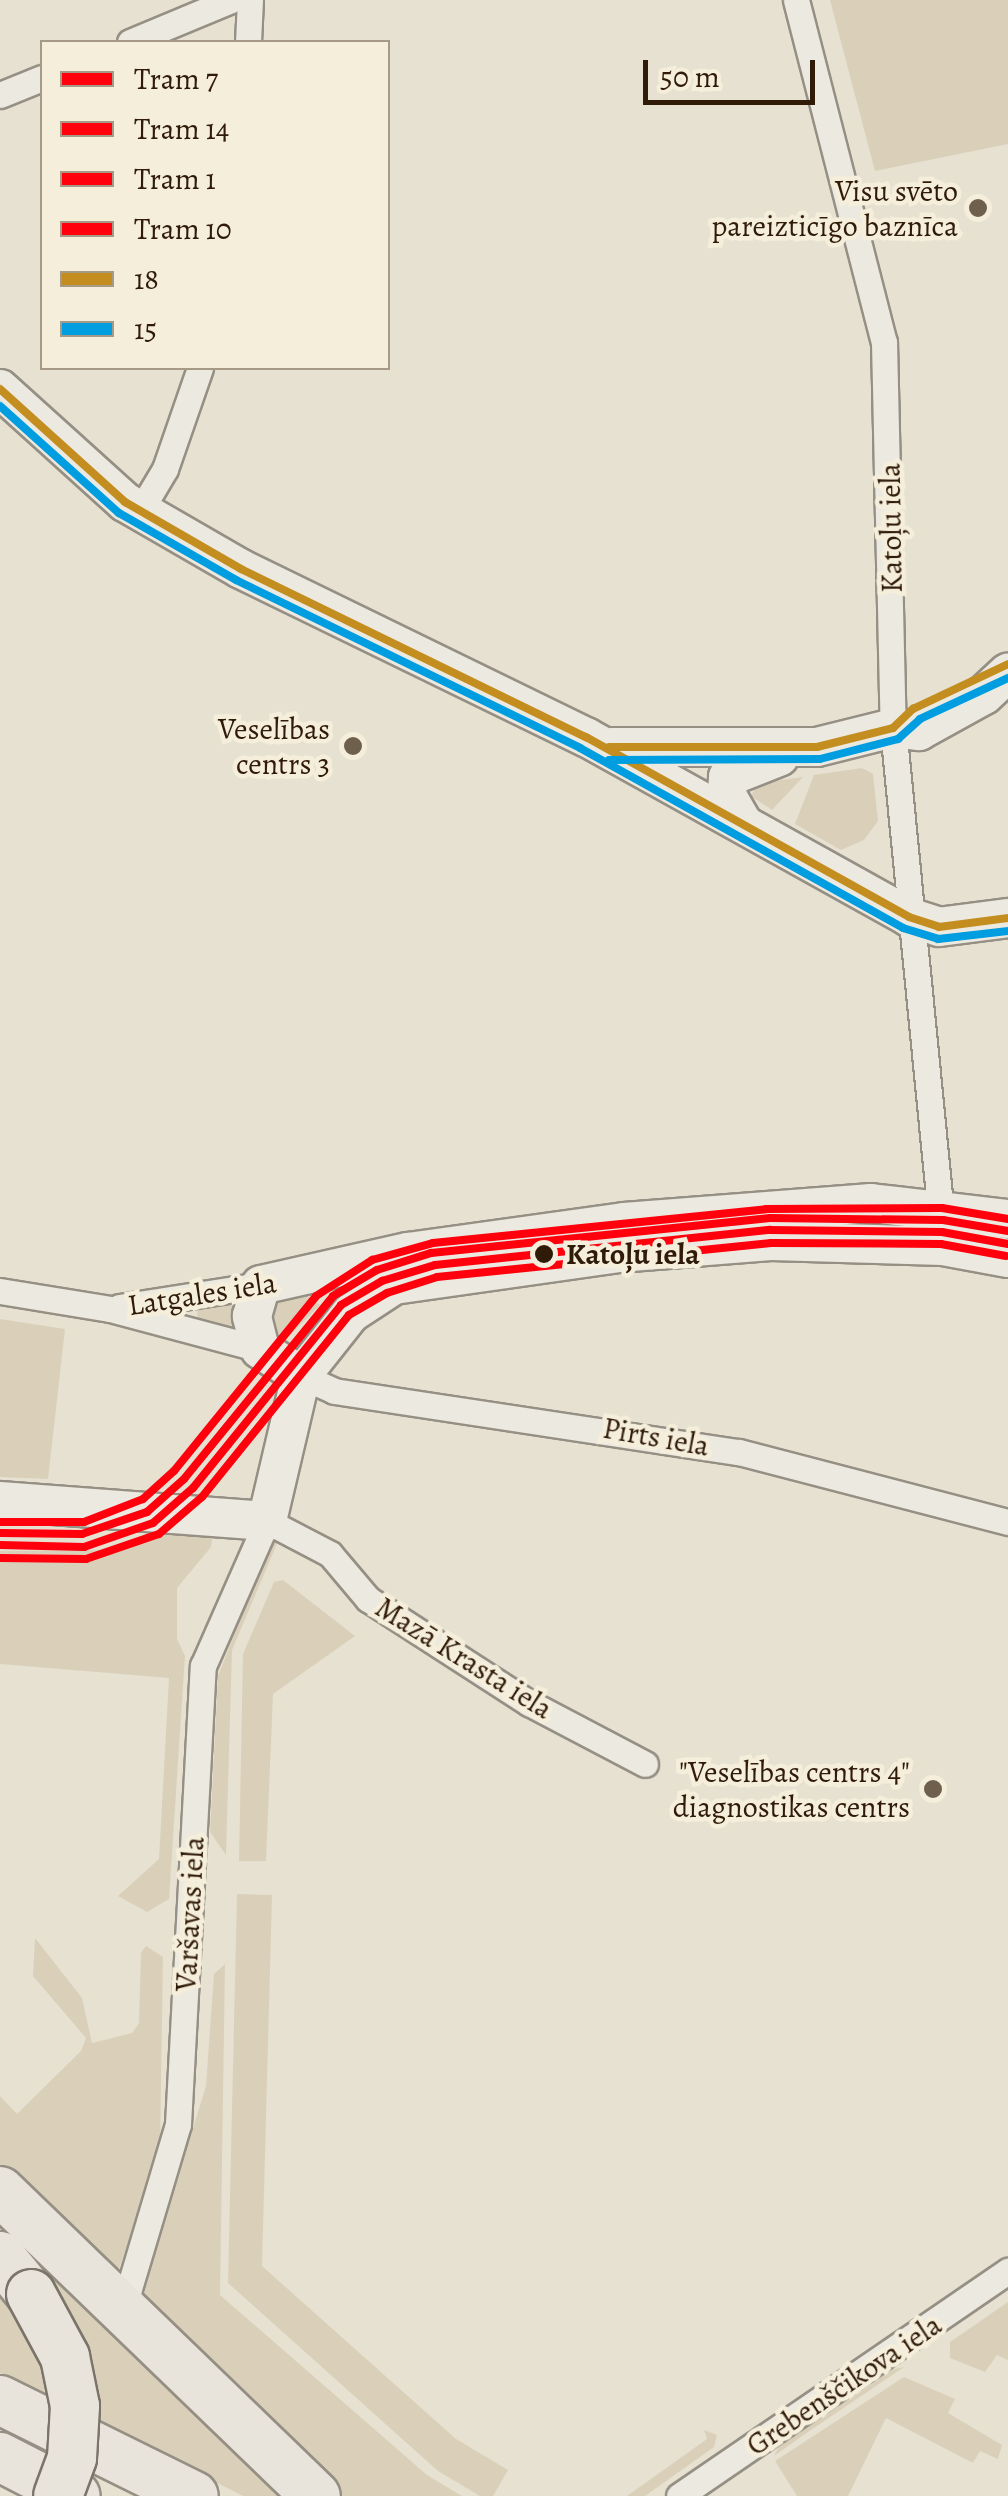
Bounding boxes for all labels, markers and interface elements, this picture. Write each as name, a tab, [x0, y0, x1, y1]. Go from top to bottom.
legend	[40, 40, 390, 370]
scale bar	[648, 40, 820, 102]
text: 50 m	[660, 57, 720, 97]
text: Tram 7	[134, 59, 218, 99]
text: Tram 14	[134, 109, 229, 149]
text: Tram 1	[134, 159, 216, 199]
place label: Visu svēto pareizticīgo baznīca	[712, 173, 958, 244]
marker: Visu svēto pareizticīgo baznīca	[967, 197, 989, 219]
text: Tram 10	[134, 209, 232, 249]
text: 18	[134, 259, 159, 299]
text: 15	[134, 309, 157, 349]
street label: Katoļu iela	[872, 463, 910, 593]
place label: Veselības centrs 3	[218, 711, 330, 782]
marker: Veselības centrs 3	[340, 733, 366, 759]
place label: Katoļu iela	[566, 1236, 700, 1272]
marker: Katoļu iela	[531, 1241, 557, 1267]
street label: Latgales iela	[125, 1265, 279, 1323]
street label: Pirts iela	[600, 1410, 712, 1464]
street label: Mazā Krasta iela	[369, 1589, 559, 1727]
place label: "Veselības centrs 4" diagnostikas centrs	[673, 1754, 910, 1824]
marker: "Veselības centrs 4" diagnostikas centrs	[920, 1776, 946, 1802]
street label: Varšavas iela	[168, 1836, 212, 1992]
street label: Grebenščikova iela	[740, 2307, 948, 2463]

